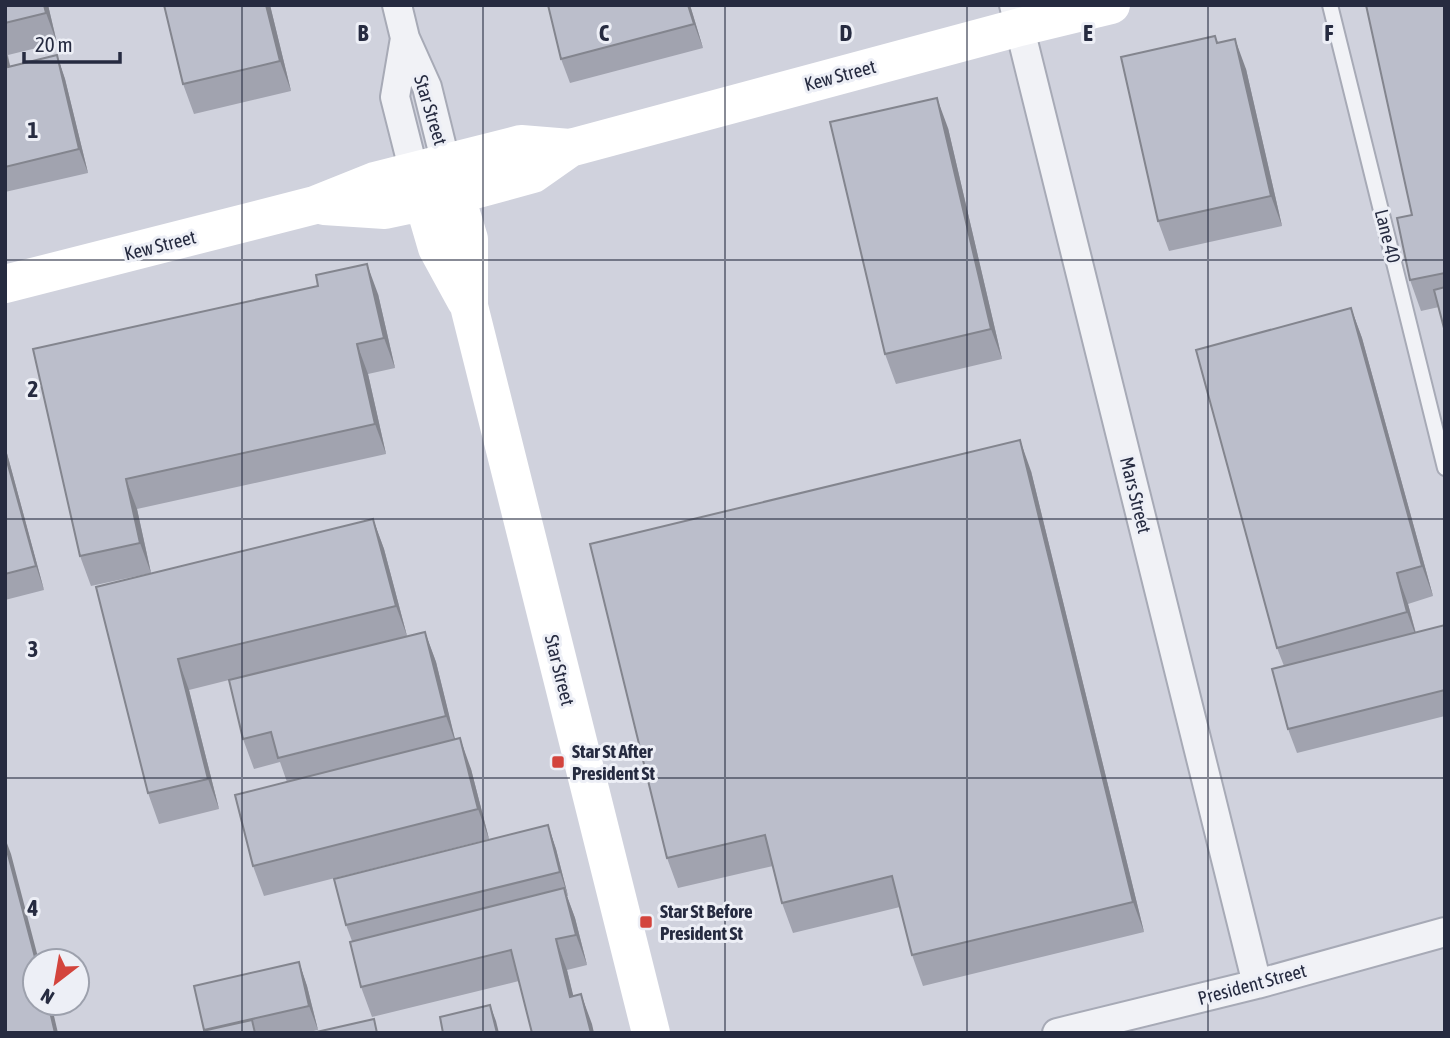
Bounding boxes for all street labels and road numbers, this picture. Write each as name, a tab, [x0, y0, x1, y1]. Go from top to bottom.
street label: Kew Street	[802, 55, 878, 95]
street label: Star Street	[410, 72, 452, 148]
street label: Lane 40	[1371, 207, 1405, 265]
street label: Kew Street	[122, 225, 198, 265]
street label: Mars Street	[1116, 454, 1156, 536]
street label: Star Street	[541, 632, 579, 708]
street label: President Street	[1195, 959, 1309, 1009]

